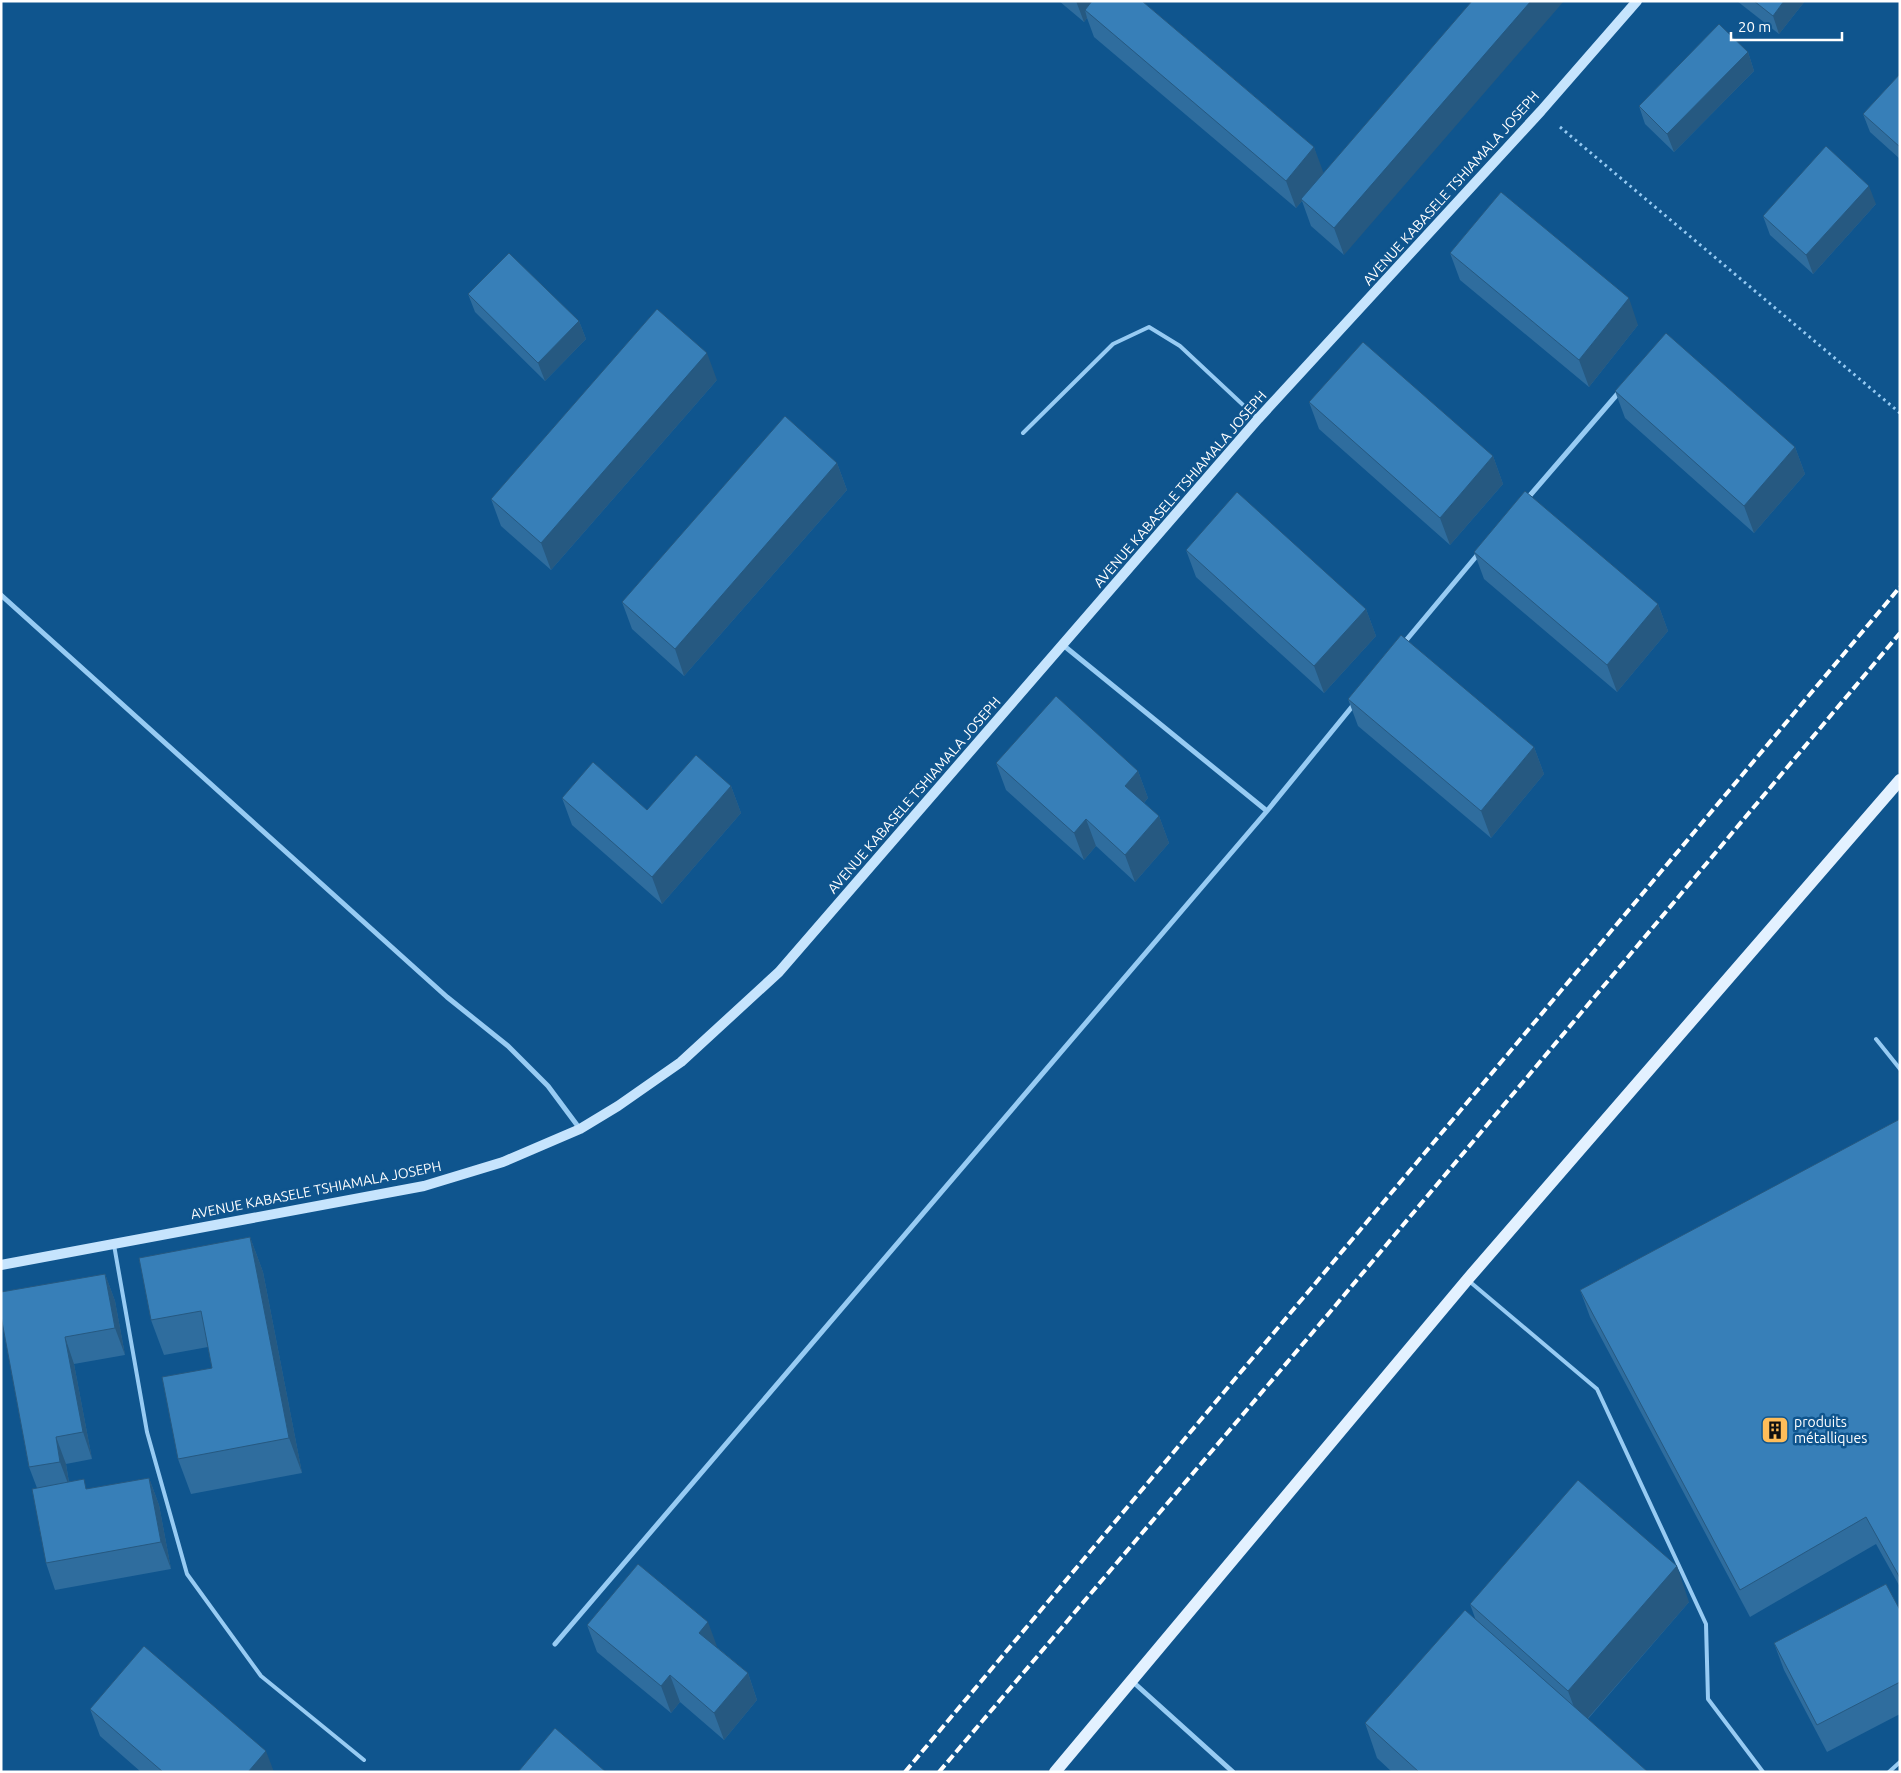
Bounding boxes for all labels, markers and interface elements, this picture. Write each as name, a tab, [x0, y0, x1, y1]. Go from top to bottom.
scale bar	[1731, 10, 1842, 42]
text: 20 m	[1738, 18, 1771, 35]
street label: AVENUE KABASELE TSHIAMALA JOSEPH	[1360, 88, 1542, 288]
street label: AVENUE KABASELE TSHIAMALA JOSEPH	[1090, 387, 1270, 591]
street label: AVENUE KABASELE TSHIAMALA JOSEPH	[824, 693, 1004, 897]
street label: AVENUE KABASELE TSHIAMALA JOSEPH	[189, 1158, 443, 1222]
place label: produits métalliques	[1794, 1414, 1867, 1446]
building icon: produits métalliques	[1760, 1415, 1790, 1445]

